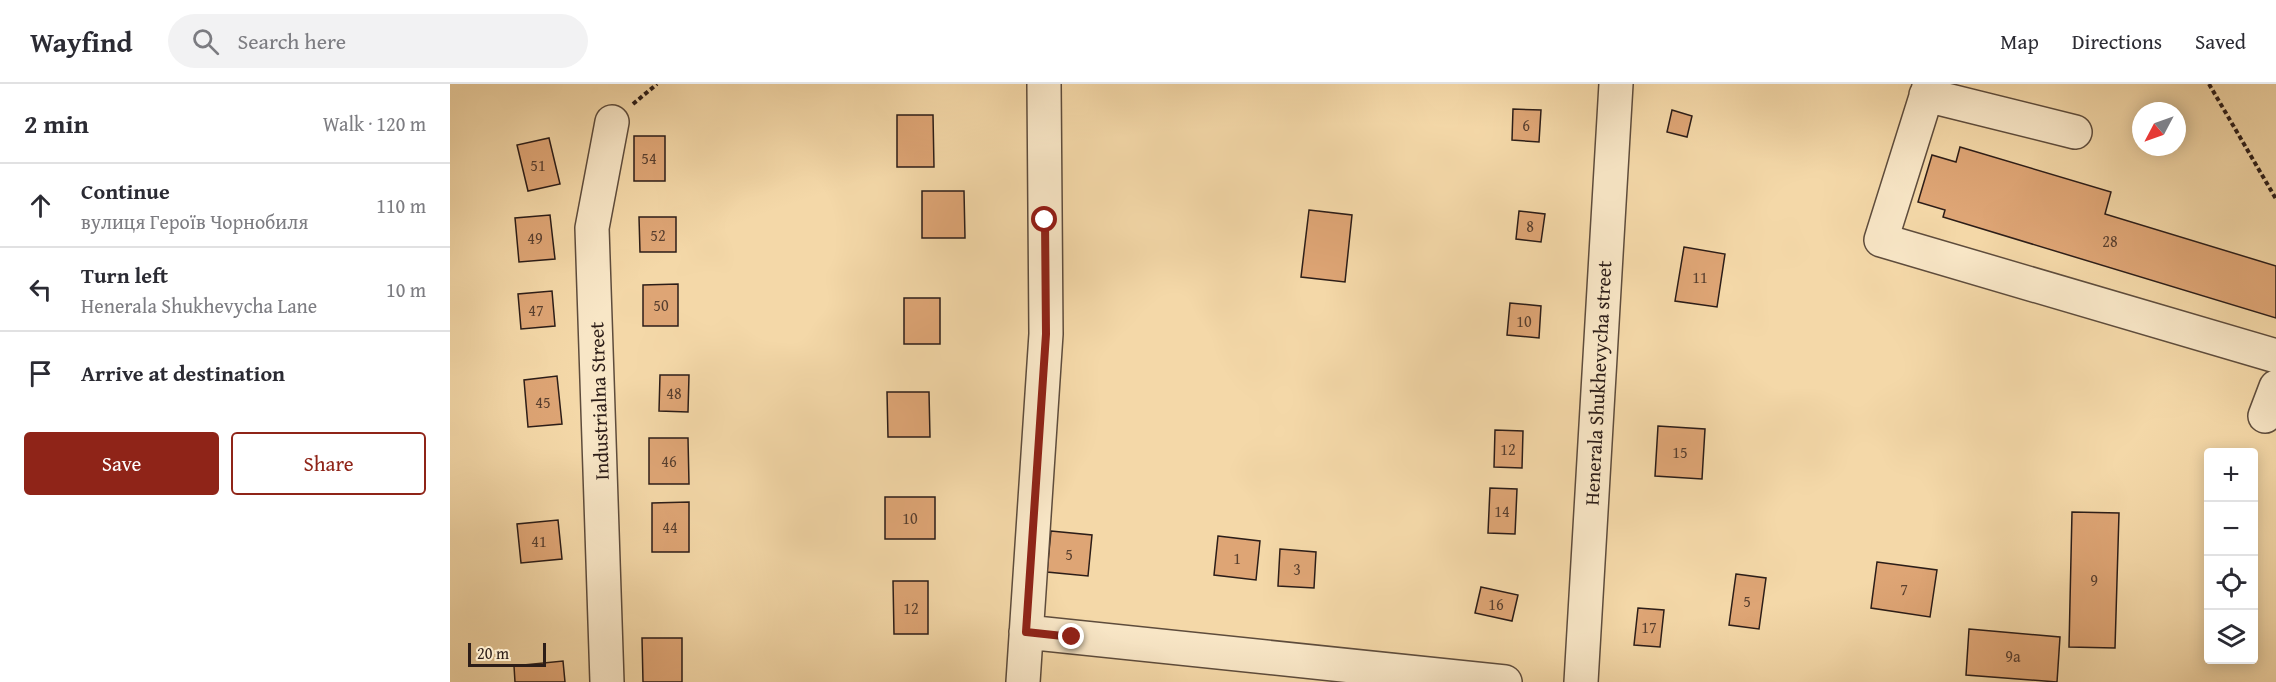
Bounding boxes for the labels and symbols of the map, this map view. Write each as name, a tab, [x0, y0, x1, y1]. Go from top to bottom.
north arrow	[2132, 102, 2186, 156]
house number: 6	[1522, 113, 1530, 137]
house number: 54	[641, 146, 657, 170]
house number: 51	[530, 153, 546, 177]
route start	[1031, 206, 1057, 232]
house number: 8	[1526, 214, 1534, 238]
house number: 52	[650, 223, 666, 247]
house number: 49	[527, 226, 543, 250]
house number: 28	[2102, 229, 2118, 253]
street label: Henerala Shukhevycha street	[1577, 260, 1618, 506]
house number: 11	[1692, 265, 1708, 289]
house number: 50	[653, 293, 669, 317]
house number: 47	[528, 298, 544, 322]
house number: 10	[1516, 309, 1532, 333]
street label: Industrialna Street	[581, 321, 616, 481]
house number: 48	[666, 381, 682, 405]
house number: 45	[535, 390, 551, 414]
house number: 12	[1500, 437, 1516, 461]
house number: 15	[1672, 440, 1688, 464]
house number: 46	[661, 449, 677, 473]
house number: 14	[1494, 499, 1510, 523]
house number: 10	[902, 506, 918, 530]
house number: 44	[662, 515, 678, 539]
house number: 41	[531, 529, 547, 553]
house number: 5	[1065, 542, 1073, 566]
house number: 1	[1233, 546, 1241, 570]
house number: 3	[1293, 557, 1301, 581]
house number: 9	[2090, 568, 2098, 592]
house number: 7	[1900, 577, 1908, 601]
house number: 5	[1743, 589, 1751, 613]
house number: 16	[1488, 592, 1504, 616]
house number: 12	[903, 596, 919, 620]
house number: 17	[1641, 615, 1657, 639]
route end	[1058, 623, 1084, 649]
scale bar	[468, 640, 546, 668]
house number: 9а	[2005, 644, 2021, 668]

